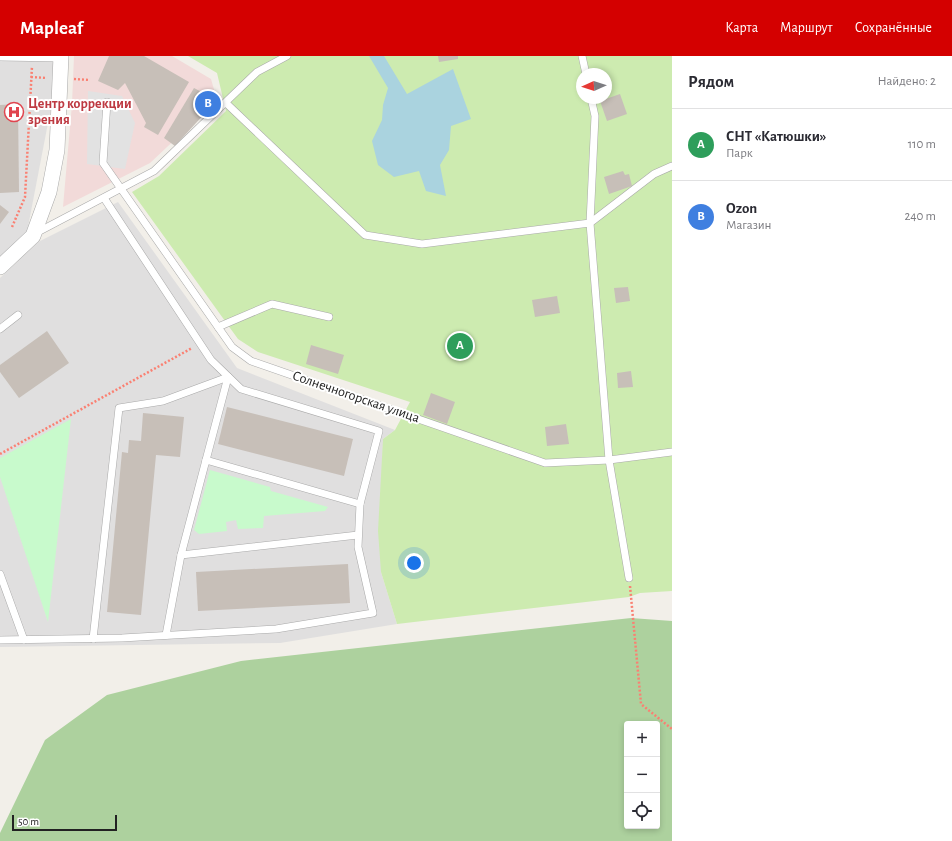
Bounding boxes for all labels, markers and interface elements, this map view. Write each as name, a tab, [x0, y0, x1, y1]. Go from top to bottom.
text: Mapleaf	[20, 19, 83, 38]
text: Карта	[725, 21, 758, 35]
text: Маршрут	[780, 21, 833, 35]
text: Сохранённые	[855, 21, 932, 35]
north arrow	[576, 68, 612, 104]
text: Рядом	[688, 73, 734, 90]
text: Найдено: 2	[878, 75, 936, 88]
pin: B	[195, 89, 221, 119]
place label: Центр коррекции зрения	[28, 97, 132, 127]
hospital icon: Центр коррекции зрения	[3, 101, 25, 123]
text: СНТ «Катюшки»	[726, 129, 826, 144]
text: A	[697, 138, 705, 151]
text: 110 m	[908, 138, 936, 151]
text: Парк	[726, 147, 753, 160]
text: Ozon	[726, 201, 757, 216]
text: B	[697, 210, 705, 223]
text: 240 m	[904, 210, 936, 223]
text: Магазин	[726, 219, 772, 232]
pin: A	[447, 331, 473, 361]
street label: Солнечногорская улица	[291, 369, 422, 426]
your location	[404, 553, 424, 573]
map controls	[624, 721, 660, 829]
button: +	[624, 721, 660, 757]
button: −	[624, 757, 660, 793]
button: locate	[624, 793, 660, 829]
scale bar	[12, 813, 117, 832]
text: 50 m	[18, 816, 39, 827]

